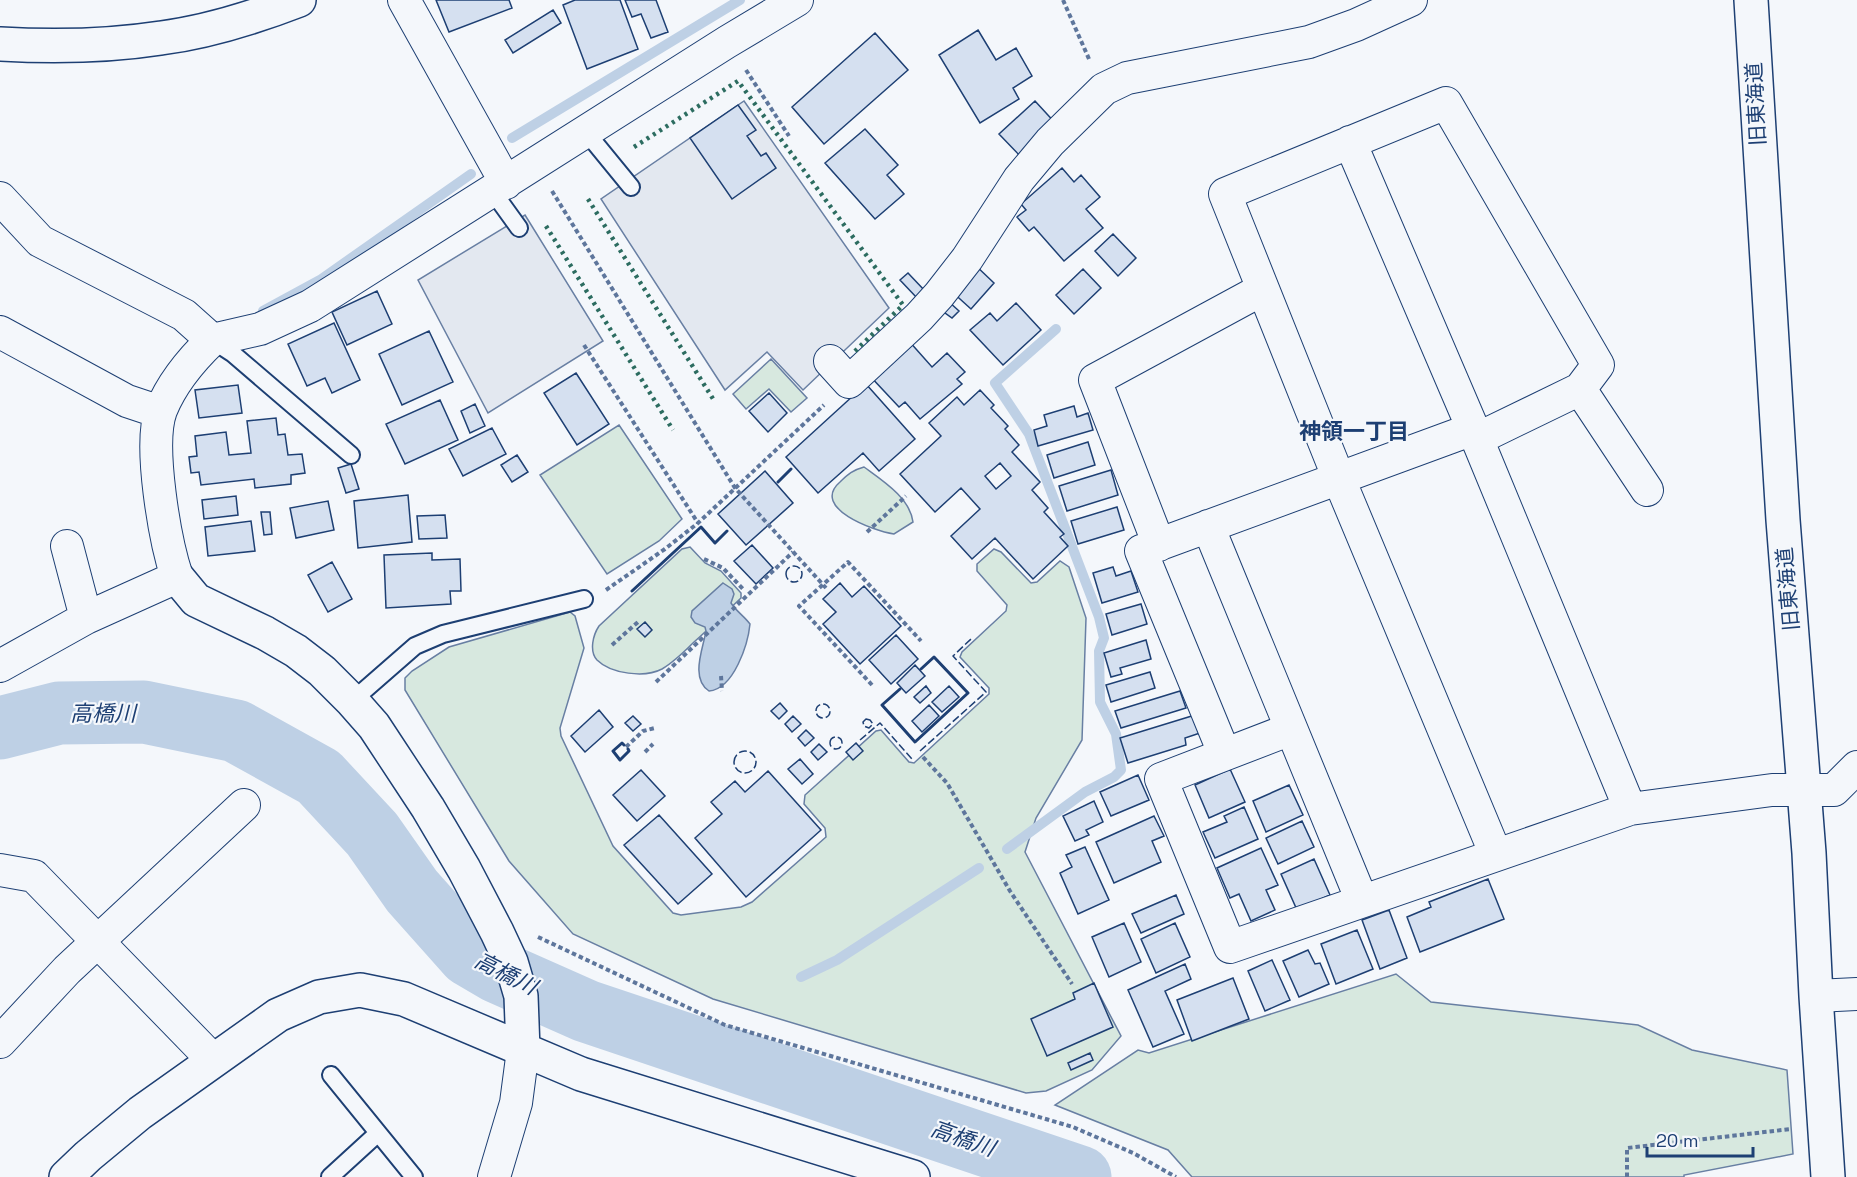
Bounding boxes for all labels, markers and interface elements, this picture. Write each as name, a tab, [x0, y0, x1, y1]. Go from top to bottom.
street label: 旧東海道	[1740, 61, 1771, 147]
district label: 神領一丁目	[1299, 417, 1409, 445]
street label: 旧東海道	[1770, 546, 1805, 632]
water label: 高橋川	[70, 699, 138, 727]
water label: 高橋川	[470, 946, 544, 1001]
water label: 高橋川	[927, 1114, 1001, 1163]
scale bar	[1647, 1120, 1754, 1158]
text: 20 m	[1656, 1129, 1699, 1152]

